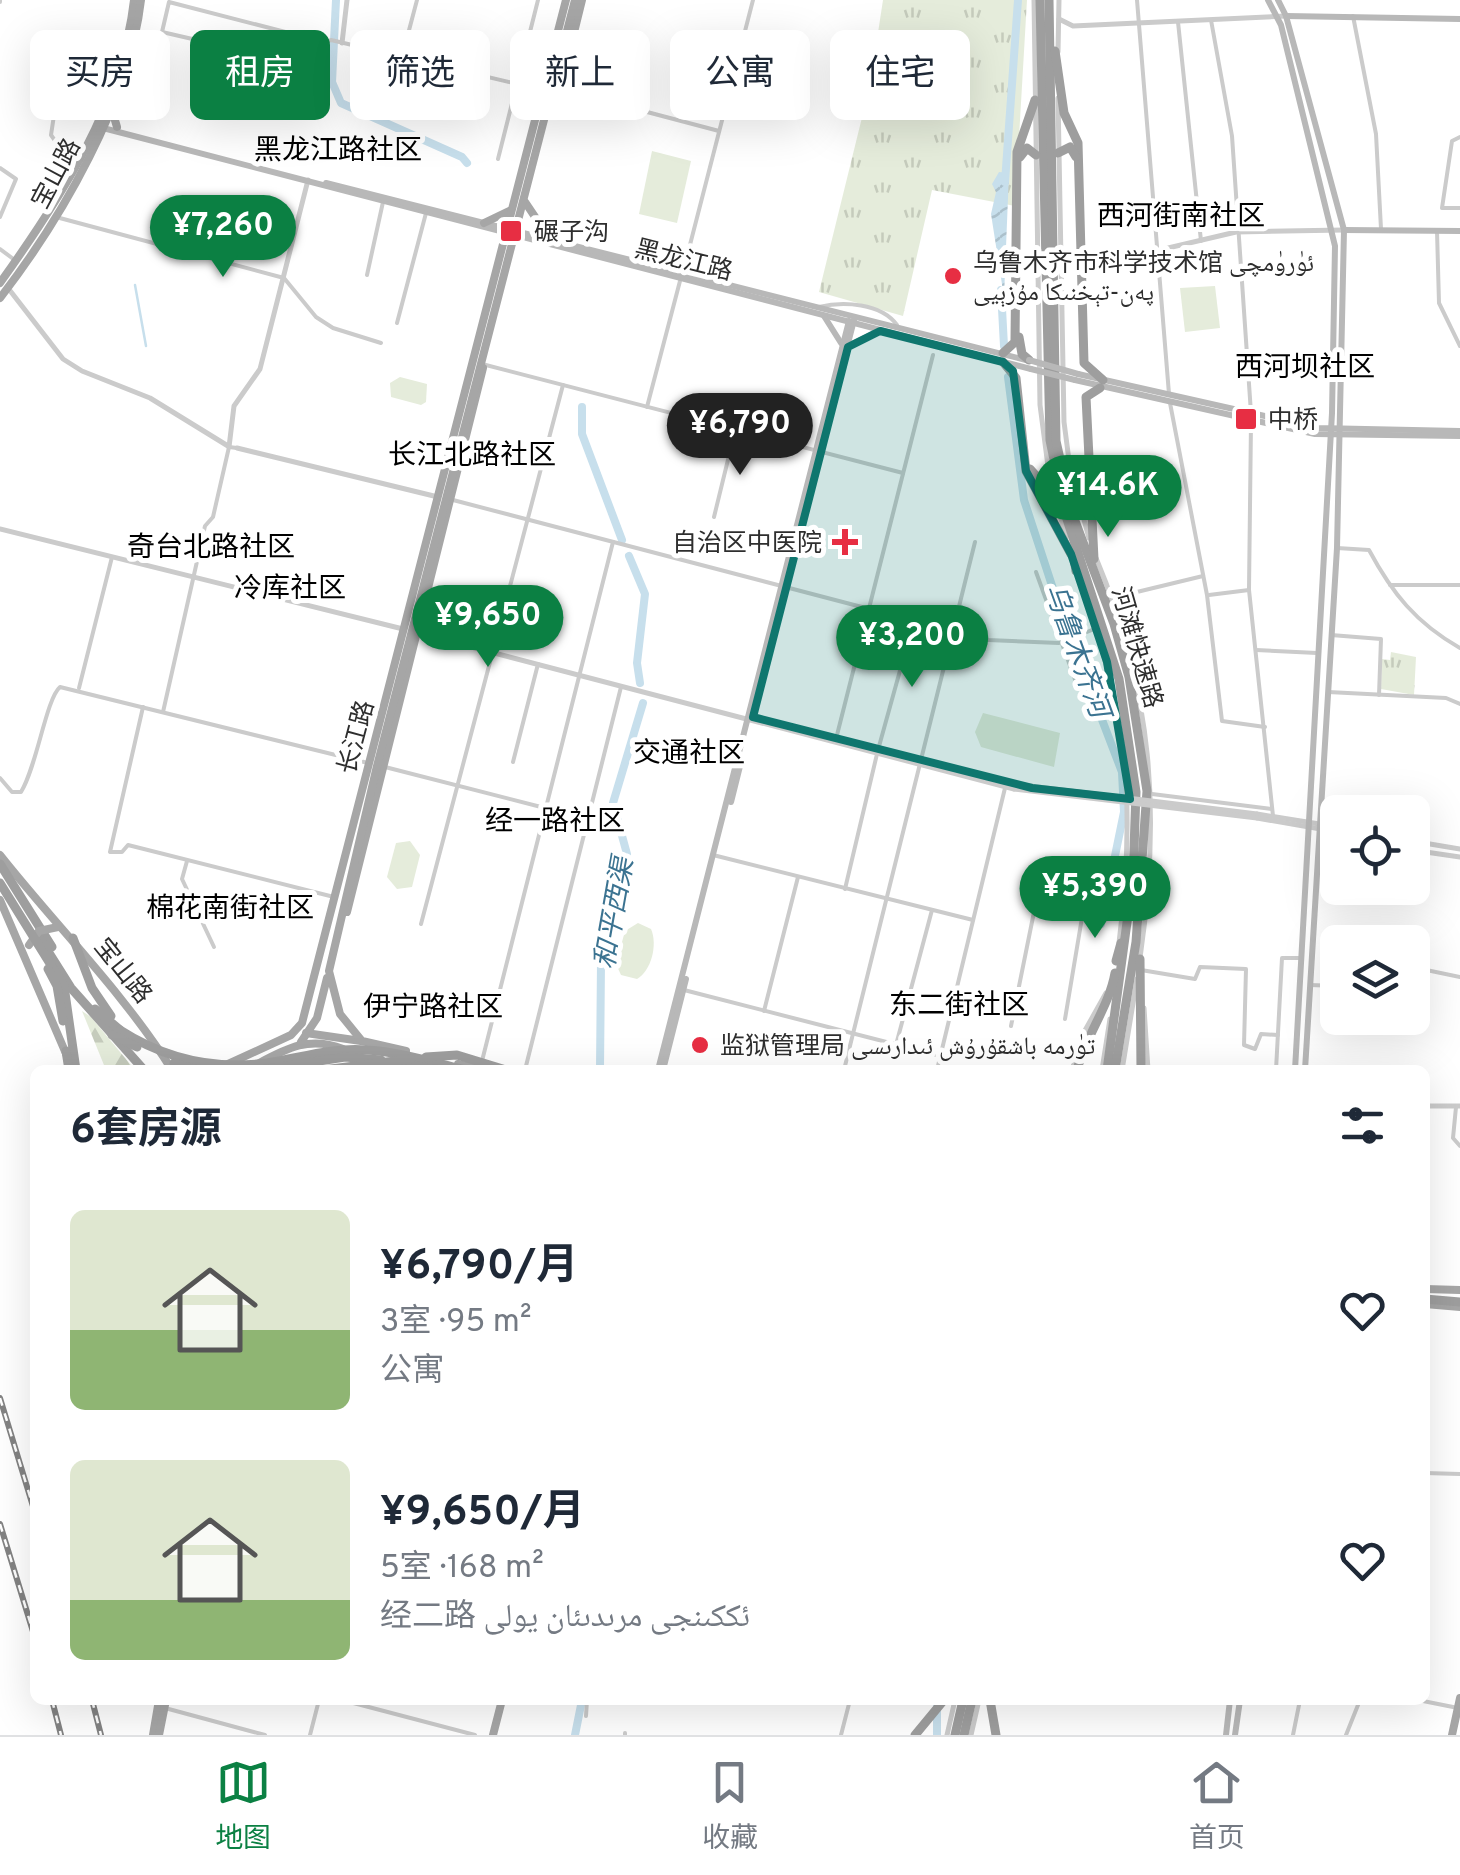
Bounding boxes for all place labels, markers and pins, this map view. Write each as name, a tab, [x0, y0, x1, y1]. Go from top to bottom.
pin: ¥7,260	[142, 195, 304, 280]
marker: 碾子沟	[498, 218, 524, 244]
place label: 碾子沟	[534, 218, 609, 250]
place label: 乌鲁木齐市科学技术馆 ئۈرۈمچى پەن-تېخنىكا مۇزېيى	[973, 249, 1314, 310]
marker: 乌鲁木齐市科学技术馆 ئۈرۈمچى پەن-تېخنىكا مۇزېيى	[942, 265, 964, 287]
pin: ¥6,790	[659, 393, 821, 478]
marker: 中桥	[1233, 406, 1259, 432]
place label: 中桥	[1268, 406, 1318, 438]
pin: ¥14.6K	[1027, 455, 1189, 540]
place label: 自治区中医院	[672, 529, 822, 561]
marker: 自治区中医院	[832, 529, 858, 555]
pin: ¥9,650	[407, 585, 569, 670]
pin: ¥3,200	[831, 605, 993, 690]
pin: ¥5,390	[1014, 856, 1176, 941]
place label: 监狱管理局 تۈرمە باشقۇرۇش ئىدارىسى	[720, 1032, 1095, 1064]
marker: 监狱管理局 تۈرمە باشقۇرۇش ئىدارىسى	[689, 1034, 711, 1056]

